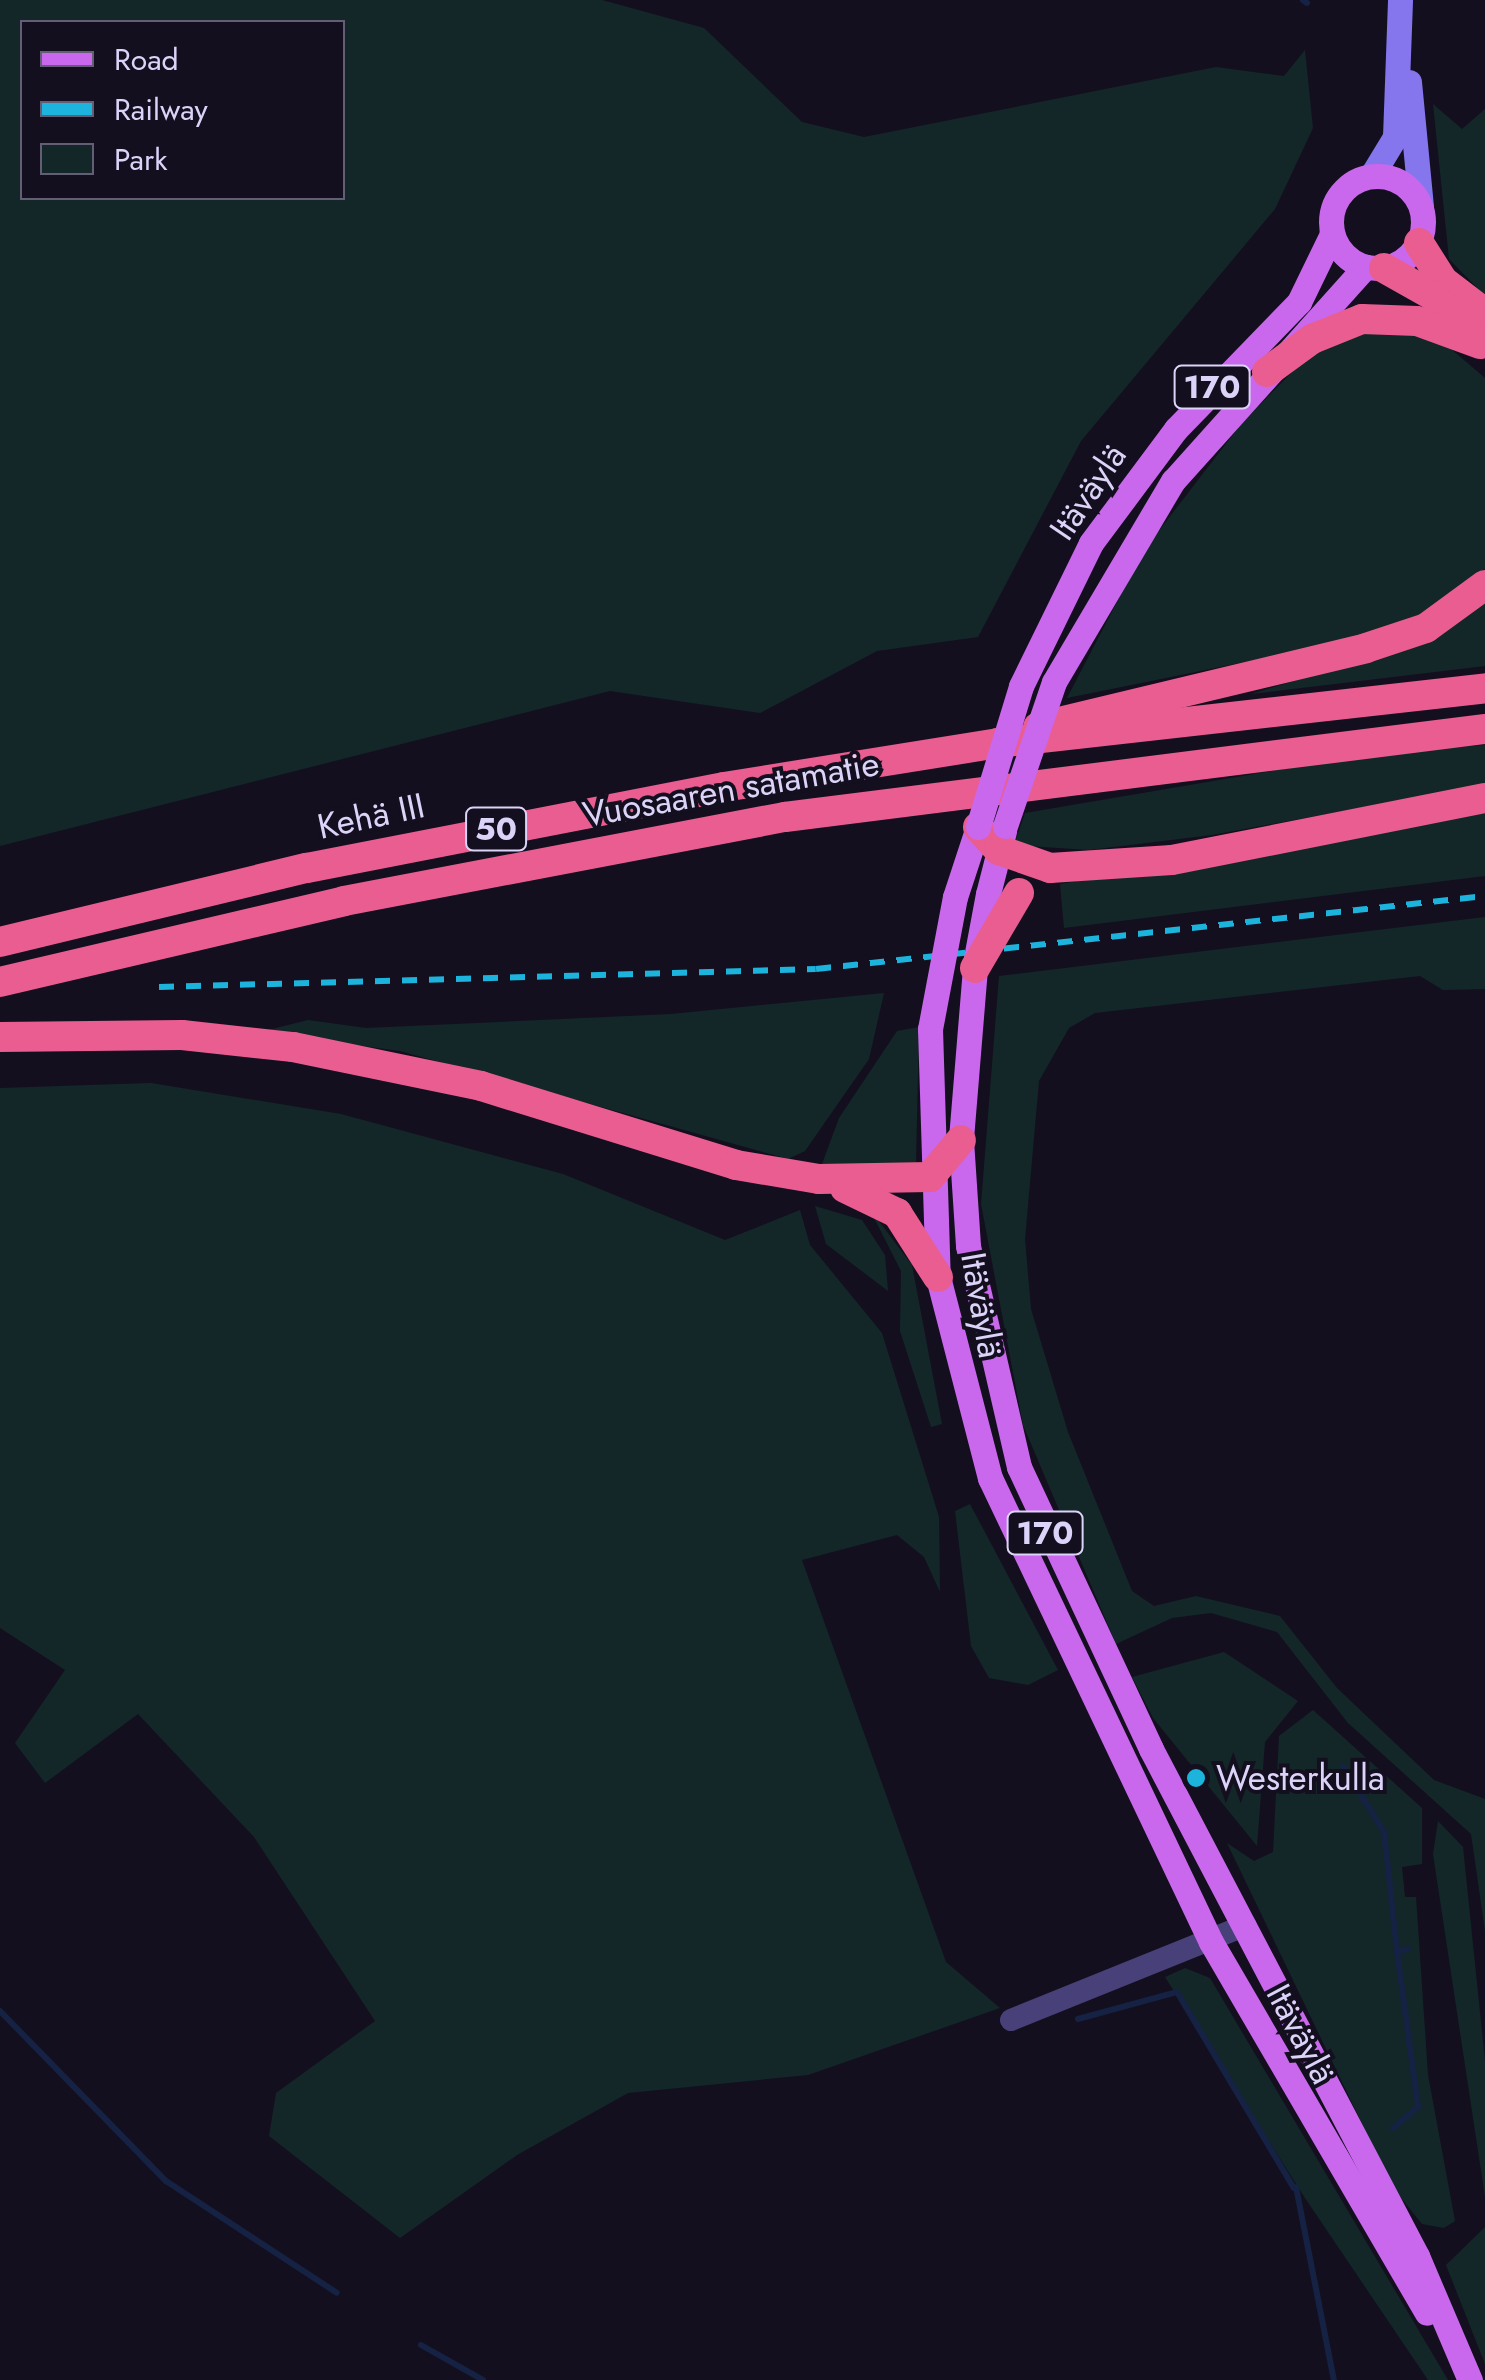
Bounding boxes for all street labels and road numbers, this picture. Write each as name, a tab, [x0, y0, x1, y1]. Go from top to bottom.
road number: 170	[1172, 360, 1252, 414]
street label: Itäväylä	[1041, 436, 1135, 548]
street label: Vuosaaren satamatie	[580, 742, 882, 836]
street label: Kehä III	[314, 784, 428, 848]
road number: 50	[464, 802, 528, 856]
street label: Itäväylä	[952, 1249, 1012, 1361]
road number: 170	[1005, 1506, 1085, 1560]
street label: Itäväylä	[1257, 1977, 1345, 2091]

